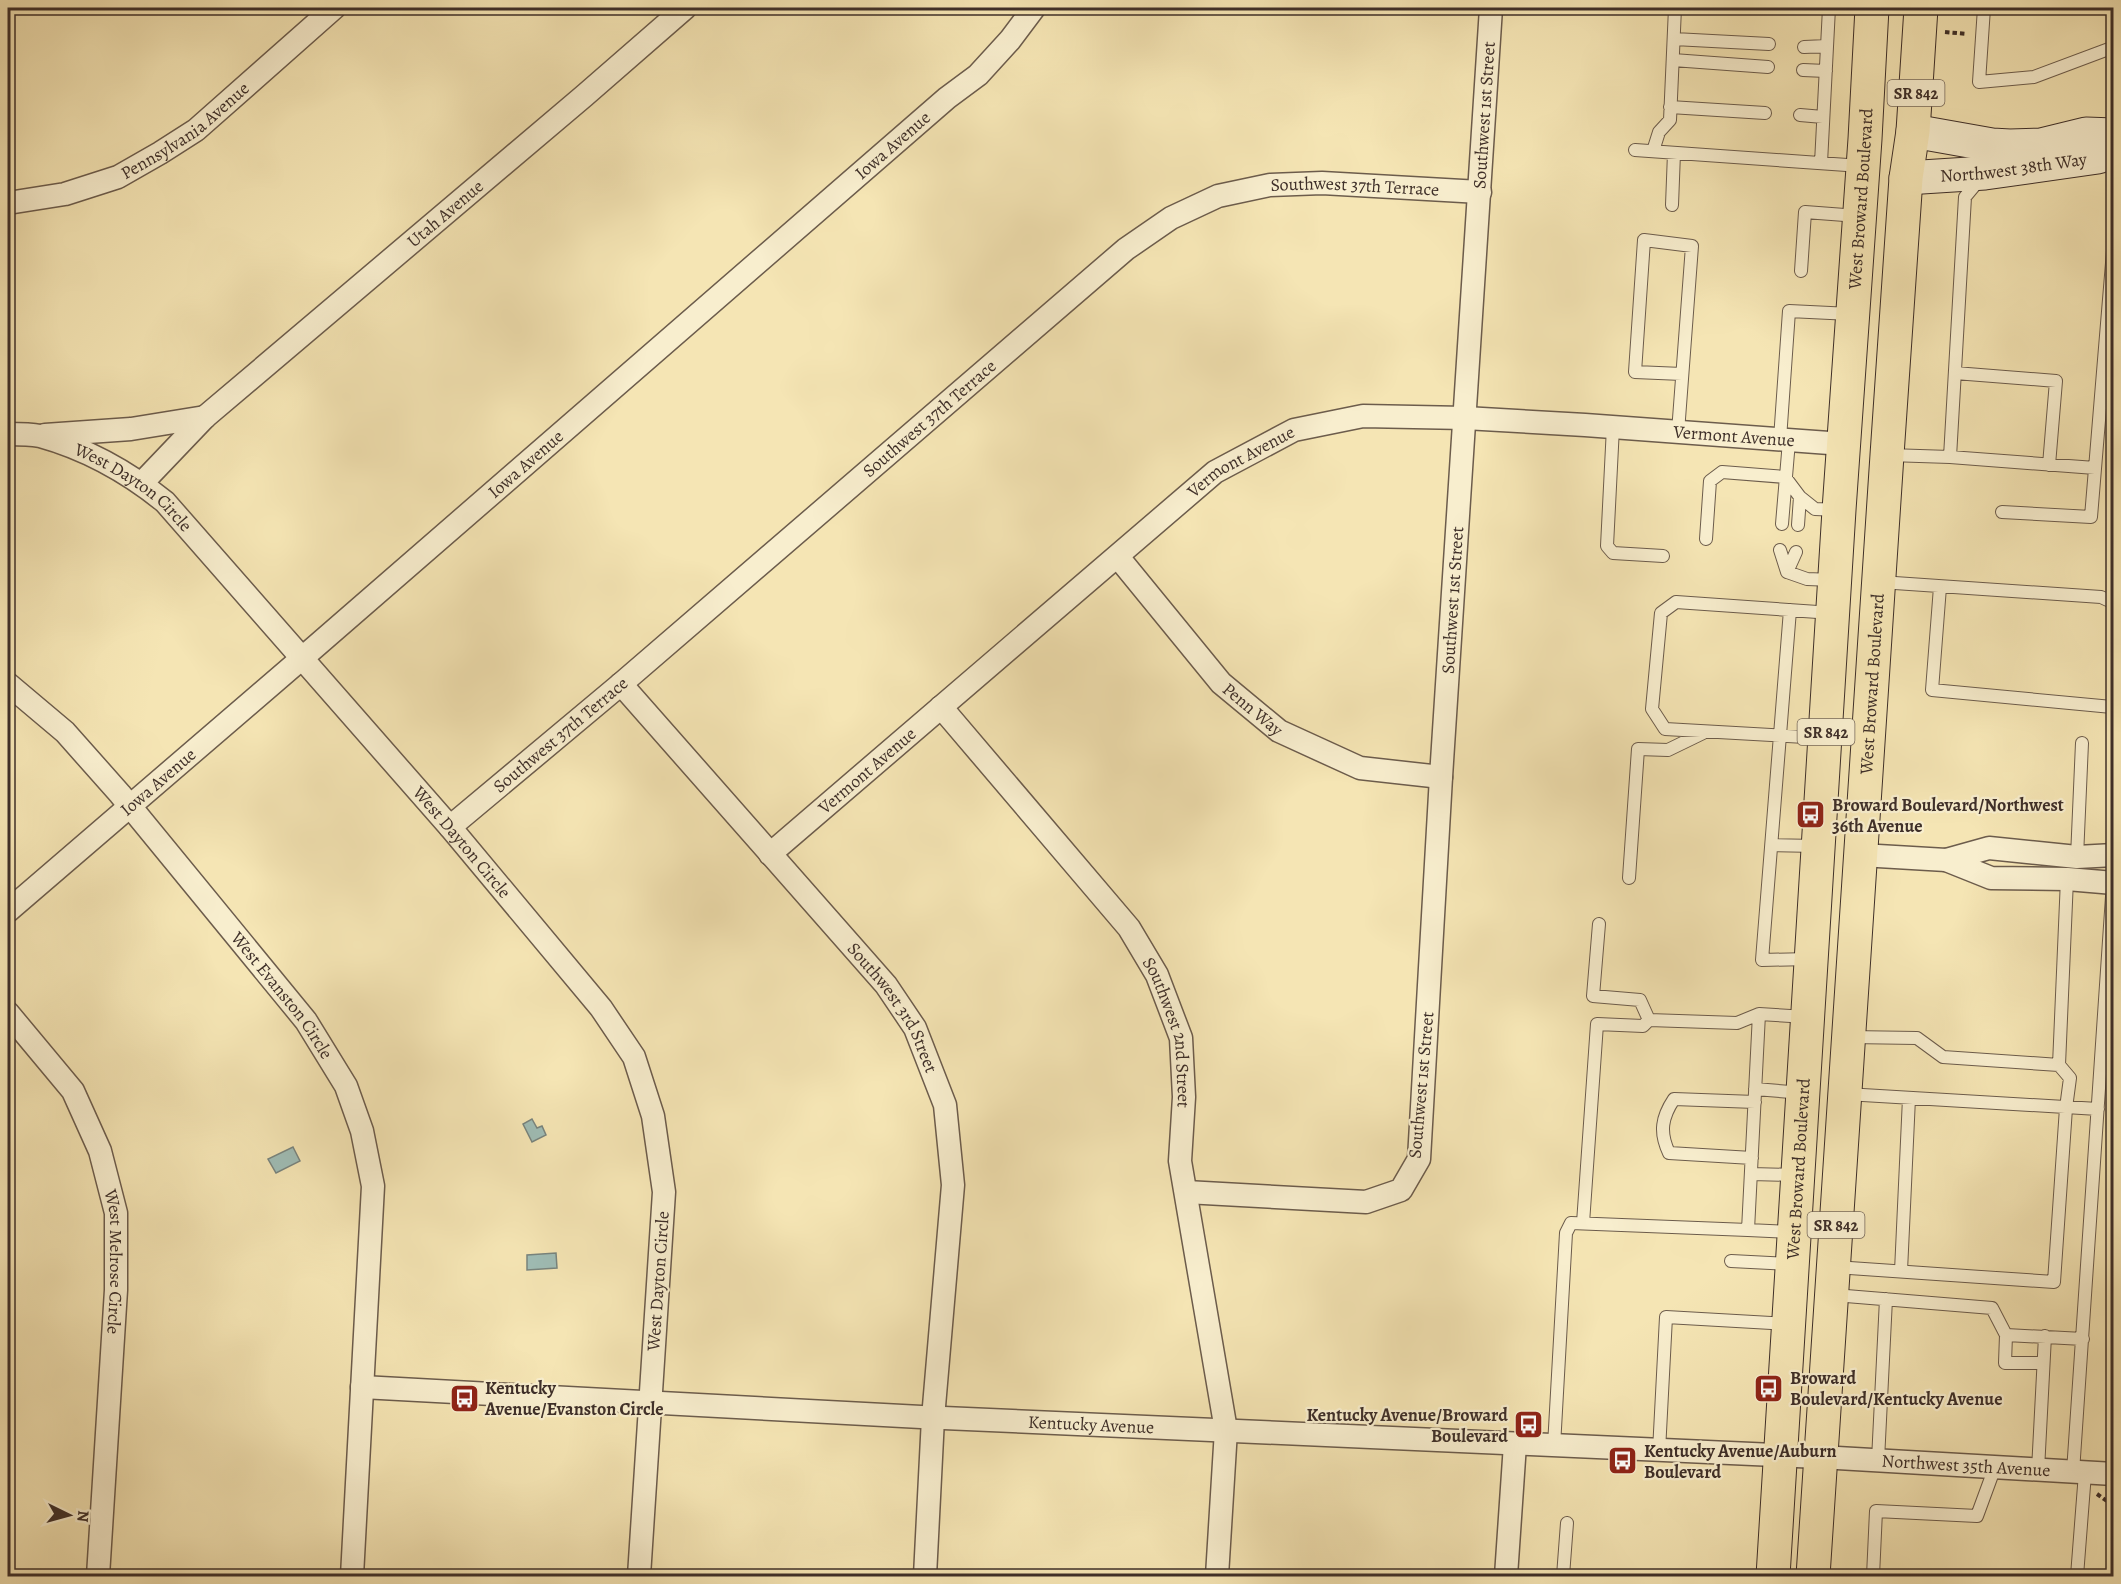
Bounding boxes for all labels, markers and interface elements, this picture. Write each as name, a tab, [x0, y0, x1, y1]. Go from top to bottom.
street label: Southwest 1st Street	[1467, 41, 1501, 190]
street label: Pennsylvania Avenue	[116, 76, 254, 185]
road number: SR 842	[1888, 80, 1944, 106]
street label: Iowa Avenue	[850, 106, 936, 185]
street label: West Broward Boulevard	[1842, 107, 1879, 291]
street label: Northwest 38th Way	[1939, 147, 2089, 188]
street label: Southwest 37th Terrace	[1270, 171, 1440, 202]
street label: Utah Avenue	[402, 174, 489, 253]
street label: Southwest 37th Terrace	[858, 354, 1001, 483]
street label: Vermont Avenue	[1671, 419, 1796, 452]
street label: Vermont Avenue	[1181, 420, 1299, 503]
street label: Iowa Avenue	[483, 424, 569, 503]
street label: West Dayton Circle	[70, 437, 198, 537]
street label: Southwest 1st Street	[1436, 526, 1469, 675]
street label: West Broward Boulevard	[1854, 592, 1890, 776]
street label: Southwest 37th Terrace	[488, 671, 633, 798]
street label: Penn Way	[1217, 677, 1289, 742]
road number: SR 842	[1798, 719, 1854, 745]
street label: Vermont Avenue	[812, 722, 921, 820]
street label: Iowa Avenue	[115, 743, 201, 821]
street label: West Dayton Circle	[407, 780, 516, 903]
place label: Broward Boulevard/Northwest 36th Avenue	[1832, 793, 2064, 838]
bus stop icon: Broward Boulevard/Northwest 36th Avenue	[1795, 799, 1827, 831]
street label: West Evanston Circle	[225, 926, 339, 1064]
street label: Southwest 3rd Street	[842, 937, 943, 1076]
street label: Southwest 2nd Street	[1137, 952, 1196, 1109]
street label: Southwest 1st Street	[1403, 1010, 1439, 1159]
street label: West Broward Boulevard	[1781, 1077, 1816, 1261]
street label: West Melrose Circle	[98, 1186, 128, 1335]
street label: West Dayton Circle	[641, 1210, 675, 1353]
road number: SR 842	[1808, 1212, 1864, 1238]
place label: Broward Boulevard/Kentucky Avenue	[1790, 1366, 2002, 1411]
bus stop icon: Broward Boulevard/Kentucky Avenue	[1753, 1372, 1785, 1404]
place label: Kentucky Avenue/Evanston Circle	[484, 1376, 664, 1421]
bus stop icon: Kentucky Avenue/Evanston Circle	[448, 1382, 480, 1414]
place label: Kentucky Avenue/Broward Boulevard	[1307, 1403, 1508, 1448]
bus stop icon: Kentucky Avenue/Broward Boulevard	[1513, 1409, 1545, 1441]
street label: Kentucky Avenue	[1027, 1410, 1155, 1439]
place label: Kentucky Avenue/Auburn Boulevard	[1644, 1439, 1837, 1484]
bus stop icon: Kentucky Avenue/Auburn Boulevard	[1607, 1445, 1639, 1477]
street label: Northwest 35th Avenue	[1881, 1449, 2051, 1482]
north arrow	[39, 1485, 99, 1545]
text: N	[71, 1509, 94, 1523]

